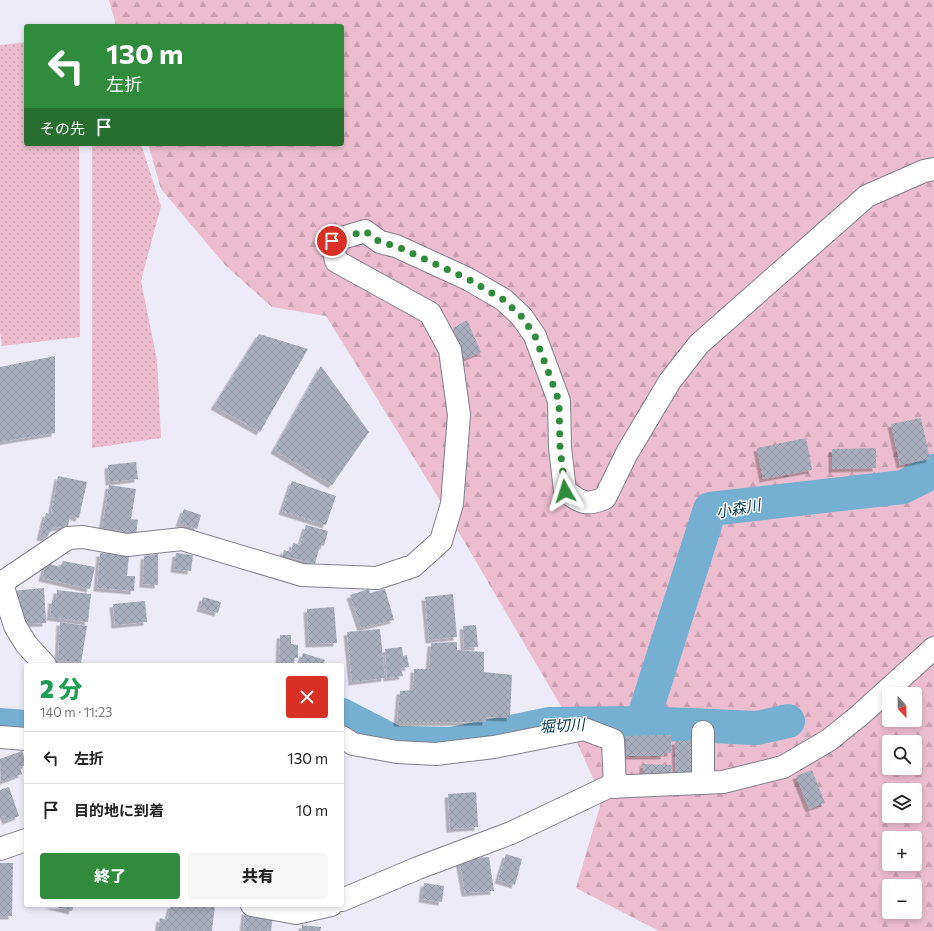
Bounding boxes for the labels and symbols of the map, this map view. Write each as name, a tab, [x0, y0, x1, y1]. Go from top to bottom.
pin	[315, 224, 349, 258]
position arrow	[544, 470, 586, 512]
water label: 小森川	[714, 495, 764, 521]
north arrow	[882, 687, 922, 727]
water label: 堀切川	[539, 714, 587, 736]

